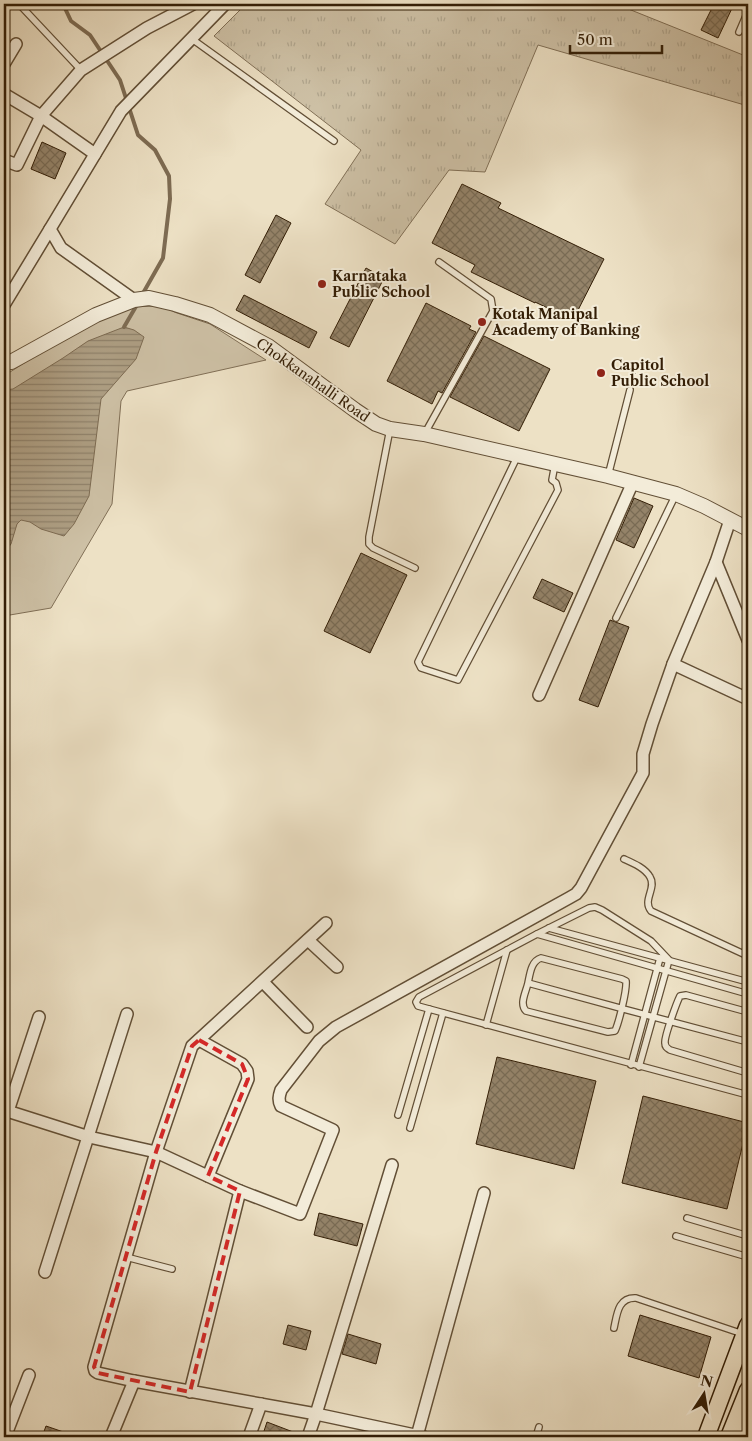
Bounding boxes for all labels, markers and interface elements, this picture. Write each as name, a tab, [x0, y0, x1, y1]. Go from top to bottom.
scale bar	[570, 22, 662, 54]
text: 50 m	[577, 30, 613, 49]
place label: Karnataka Public School	[332, 267, 430, 301]
marker: Karnataka Public School	[316, 278, 328, 290]
place label: Kotak Manipal Academy of Banking	[491, 305, 641, 339]
marker: Kotak Manipal Academy of Banking	[476, 316, 488, 328]
street label: Chokkanahalli Road	[253, 334, 374, 426]
place label: Capitol Public School	[611, 356, 709, 390]
marker: Capitol Public School	[595, 367, 607, 379]
north arrow	[680, 1368, 730, 1418]
text: N	[699, 1371, 715, 1391]

